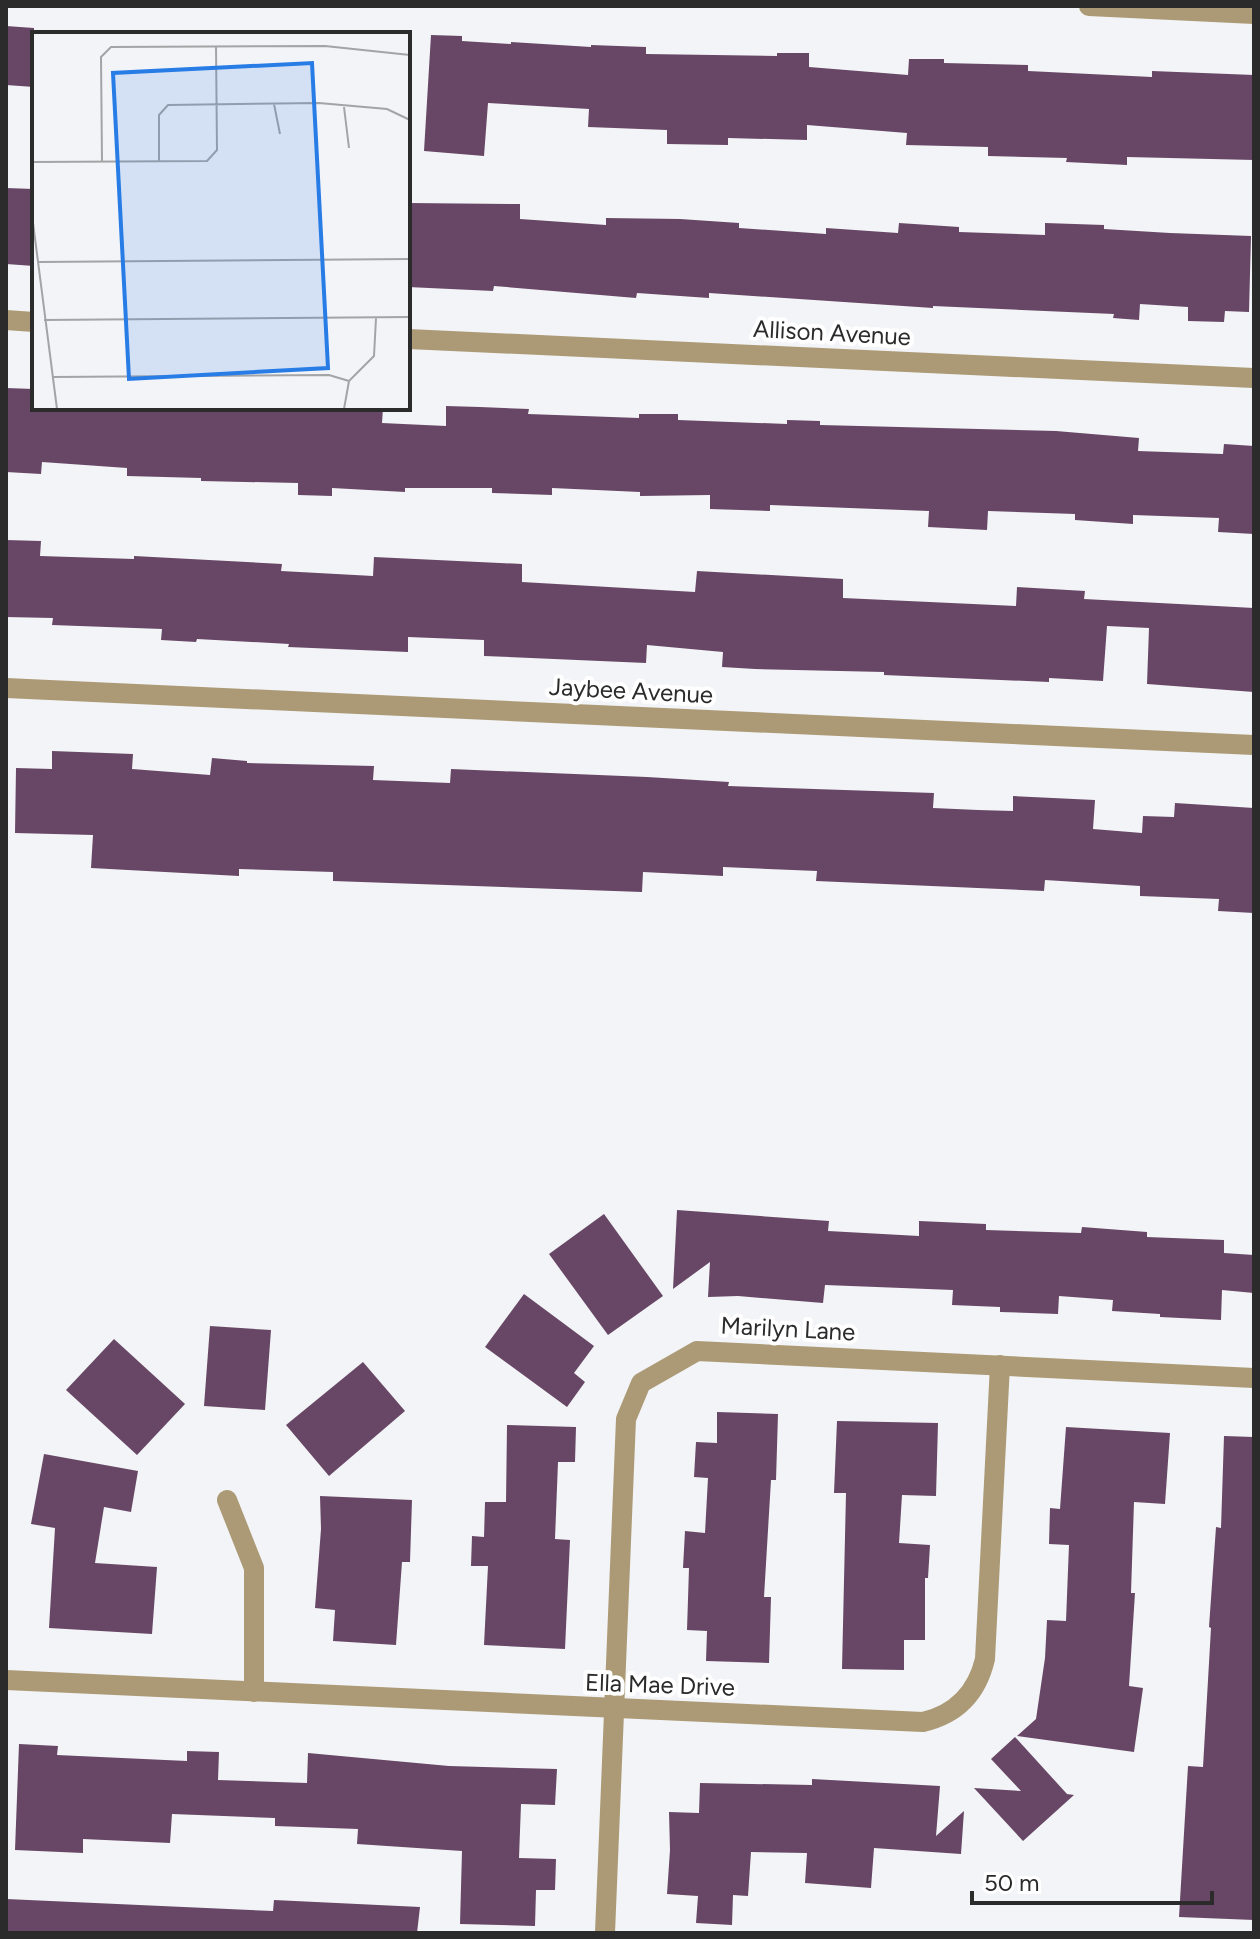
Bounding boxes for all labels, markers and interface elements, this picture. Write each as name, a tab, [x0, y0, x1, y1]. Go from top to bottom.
inset map	[32, 32, 410, 410]
street label: Allison Avenue	[752, 314, 912, 351]
street label: Jaybee Avenue	[548, 672, 714, 709]
street label: Marilyn Lane	[720, 1310, 856, 1347]
street label: Ella Mae Drive	[585, 1667, 735, 1702]
scale bar	[972, 1855, 1212, 1905]
text: 50 m	[984, 1868, 1040, 1897]

